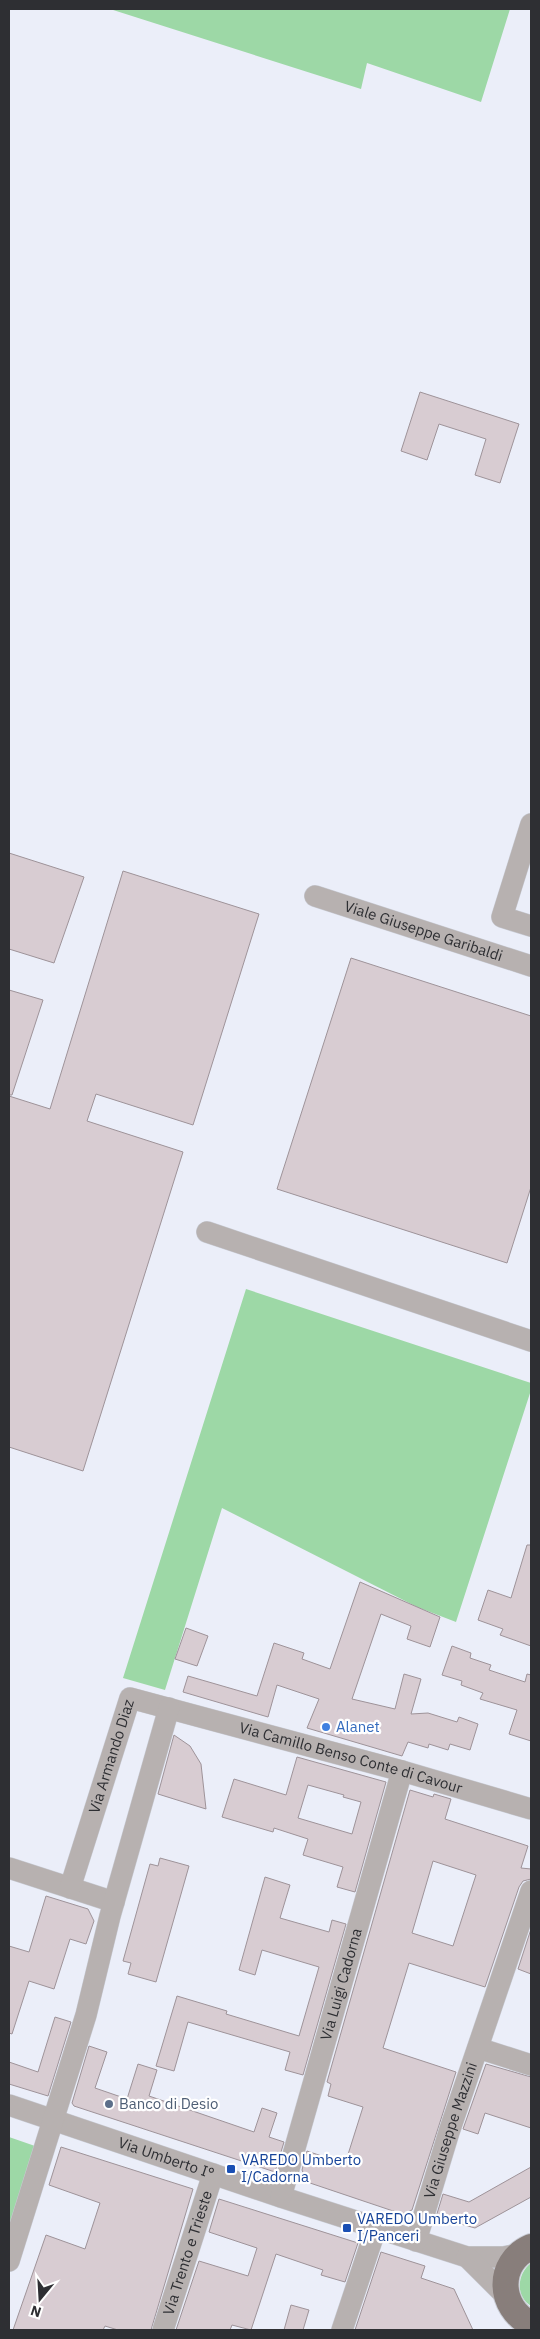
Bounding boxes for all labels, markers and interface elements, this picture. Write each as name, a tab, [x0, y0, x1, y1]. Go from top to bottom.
street label: Viale Giuseppe Garibaldi	[342, 896, 505, 965]
street label: Via Armando Diaz	[84, 1697, 138, 1816]
place label: Alanet	[336, 1717, 380, 1736]
street label: Via Camillo Benso Conte di Cavour	[237, 1718, 465, 1797]
marker: Alanet	[320, 1721, 332, 1733]
street label: Via Luigi Cadorna	[316, 1926, 366, 2043]
street label: Via Giuseppe Mazzini	[419, 2059, 481, 2201]
place label: Banco di Desio	[119, 2094, 218, 2113]
marker: Banco di Desio	[103, 2098, 115, 2110]
street label: Via Umberto I°	[116, 2133, 217, 2183]
place label: VAREDO Umberto I/Cadorna	[241, 2150, 361, 2186]
marker: VAREDO Umberto I/Cadorna	[225, 2163, 237, 2175]
street label: Via Trento e Trieste	[158, 2188, 216, 2317]
place label: VAREDO Umberto I/Panceri	[357, 2209, 477, 2245]
marker: VAREDO Umberto I/Panceri	[341, 2222, 353, 2234]
north arrow	[15, 2274, 65, 2324]
text: N	[28, 2301, 44, 2321]

